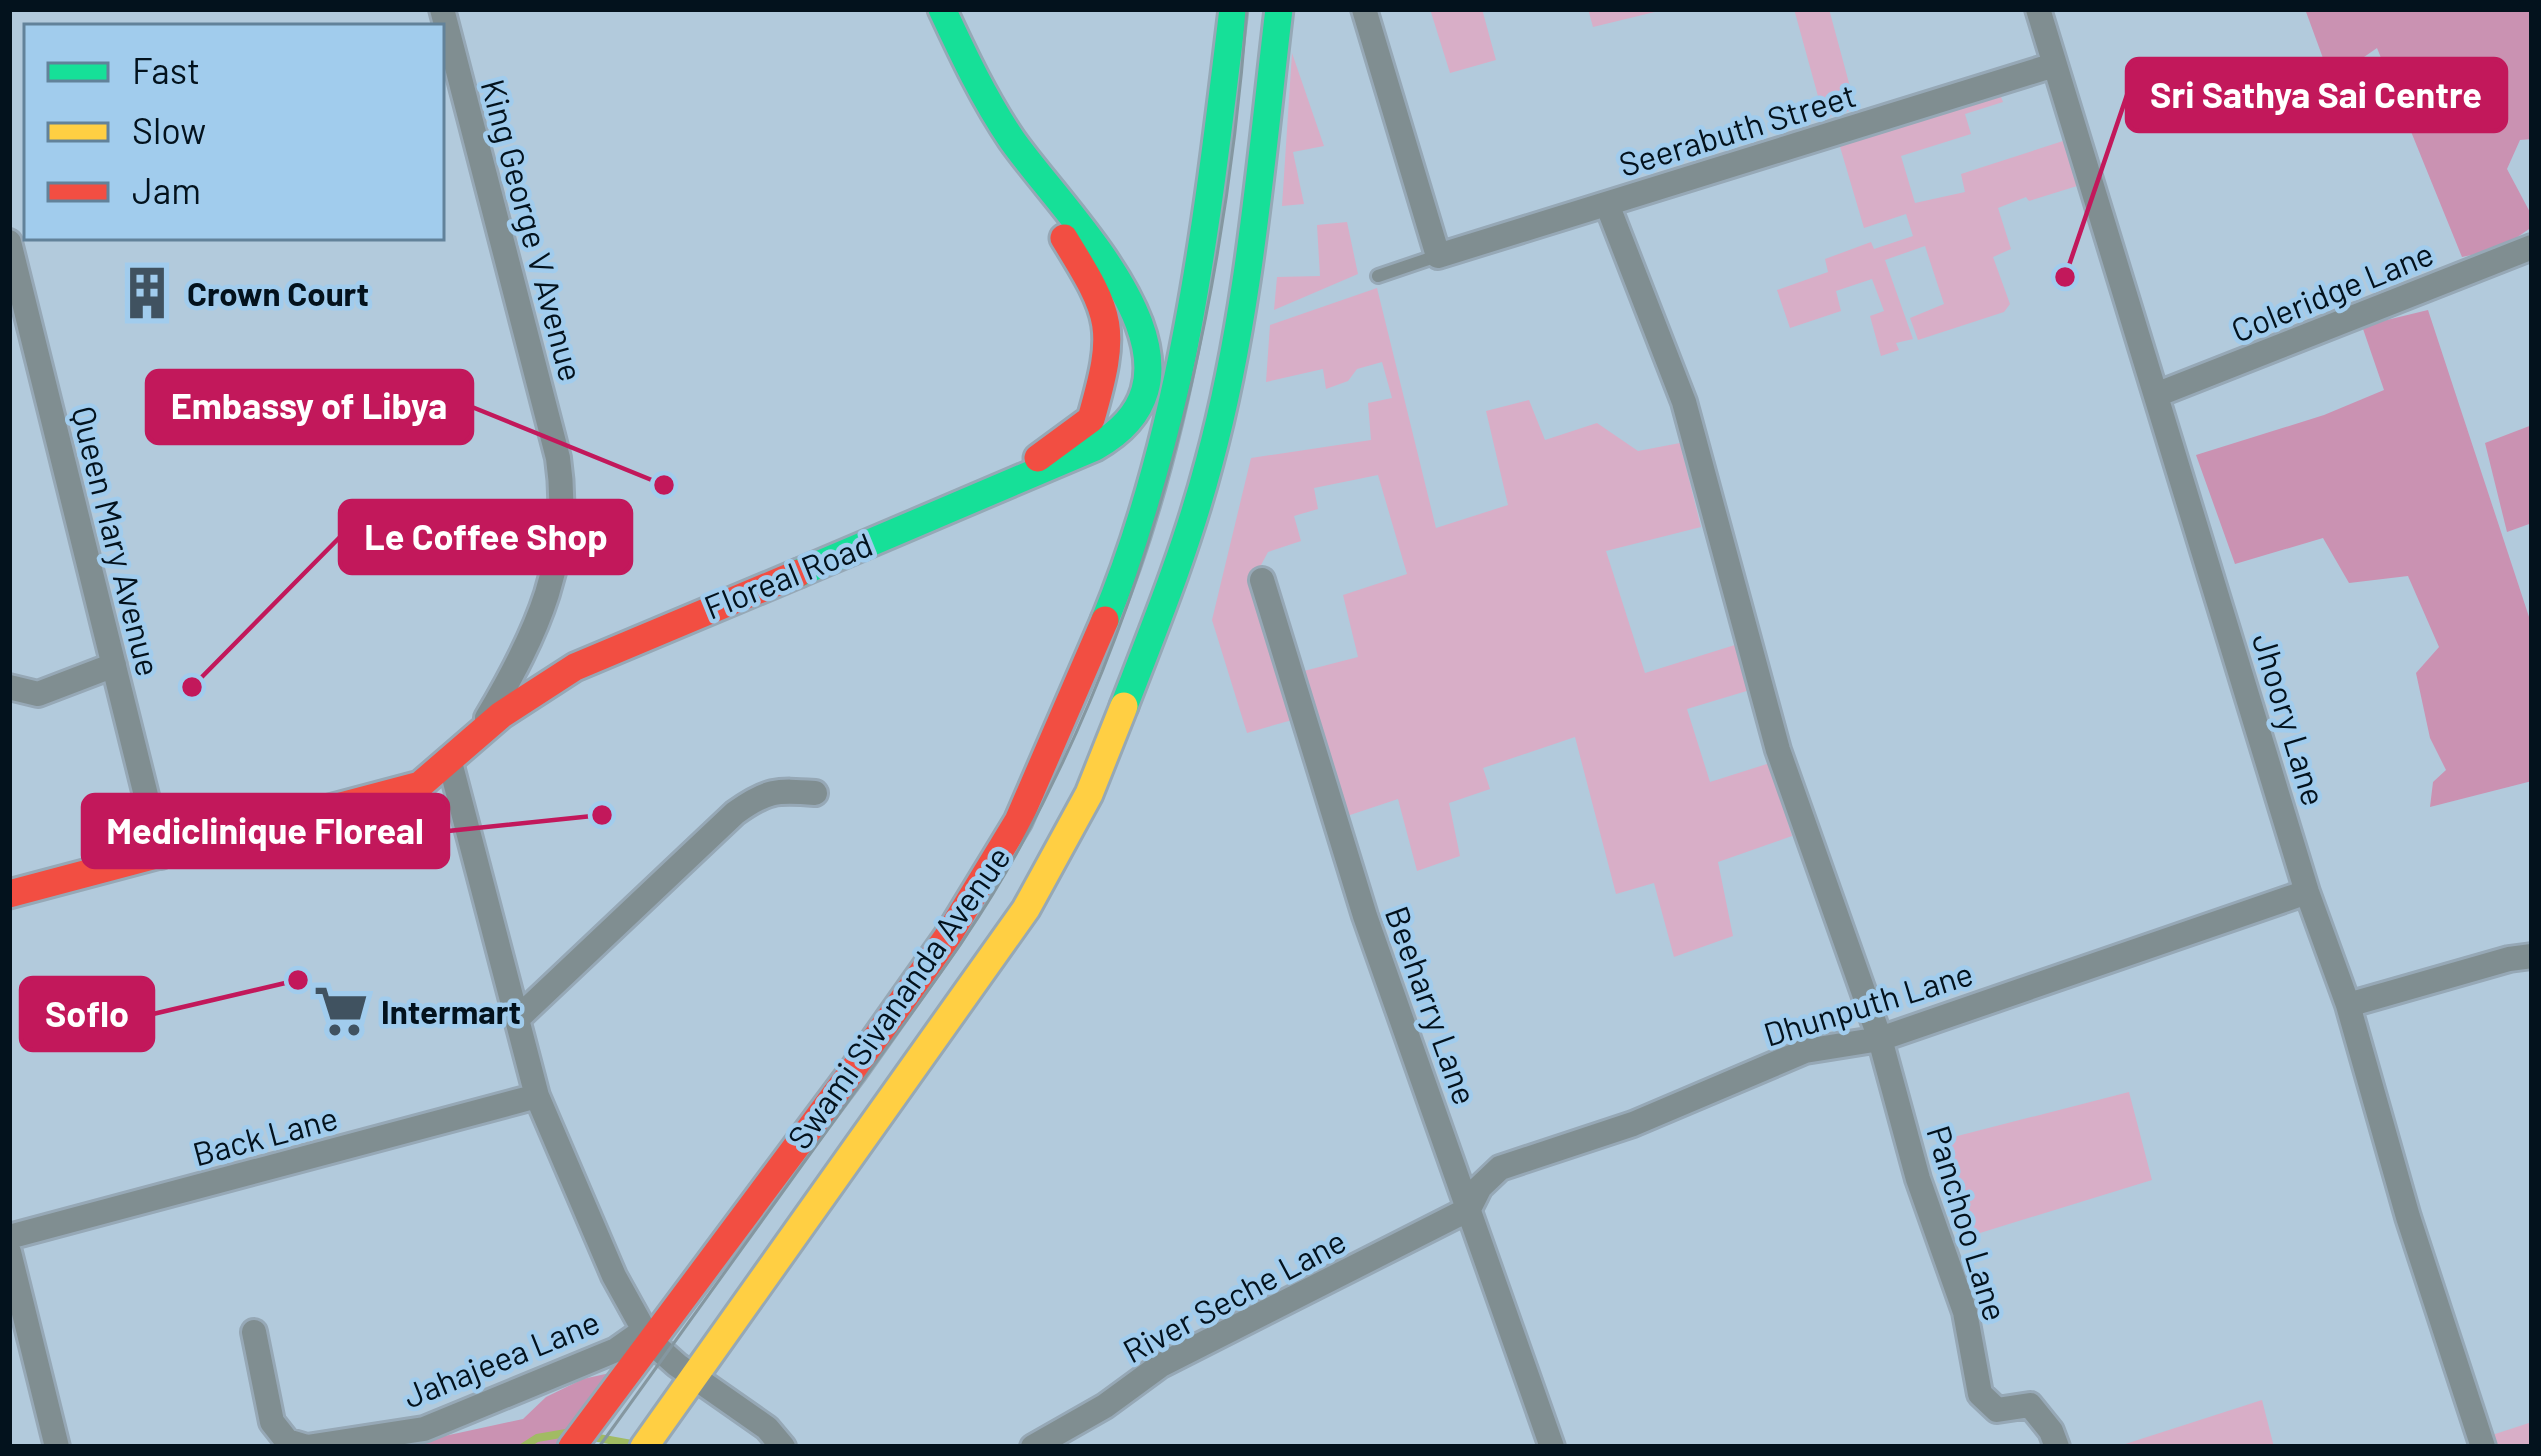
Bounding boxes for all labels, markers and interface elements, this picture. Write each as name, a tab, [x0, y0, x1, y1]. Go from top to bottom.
legend	[24, 24, 444, 240]
text: Fast	[132, 48, 200, 91]
callout: Sri Sathya Sai Centre	[2127, 59, 2506, 131]
text: Sri Sathya Sai Centre	[2150, 72, 2482, 115]
street label: Seerabuth Street	[1614, 74, 1860, 184]
street label: King George V Avenue	[473, 75, 593, 385]
text: Slow	[132, 108, 206, 151]
text: Jam	[132, 168, 201, 211]
street label: Coleridge Lane	[2225, 232, 2439, 350]
building icon: Crown Court	[118, 264, 176, 322]
place label: Crown Court	[187, 273, 369, 313]
callout: Embassy of Libya	[147, 371, 472, 443]
text: Embassy of Libya	[171, 383, 447, 426]
street label: Queen Mary Avenue	[64, 402, 170, 680]
callout: Le Coffee Shop	[340, 501, 631, 573]
text: Le Coffee Shop	[364, 514, 608, 557]
street label: Floreal Road	[698, 523, 878, 627]
street label: Jhoory Lane	[2245, 628, 2335, 810]
callout: Mediclinique Floreal	[83, 795, 448, 867]
text: Mediclinique Floreal	[106, 808, 424, 851]
street label: Swami Sivananda Avenue	[778, 838, 1018, 1156]
street label: Beeharry Lane	[1378, 900, 1486, 1110]
street label: Dhunputh Lane	[1759, 952, 1977, 1054]
callout: Soflo	[21, 978, 153, 1050]
supermarket icon: Intermart	[312, 982, 370, 1040]
text: Soflo	[45, 991, 129, 1034]
place label: Intermart	[381, 991, 521, 1031]
street label: Back Lane	[188, 1096, 342, 1174]
street label: Panchoo Lane	[1919, 1121, 2017, 1325]
street label: River Seche Lane	[1116, 1219, 1352, 1371]
street label: Jahajeea Lane	[397, 1301, 605, 1415]

